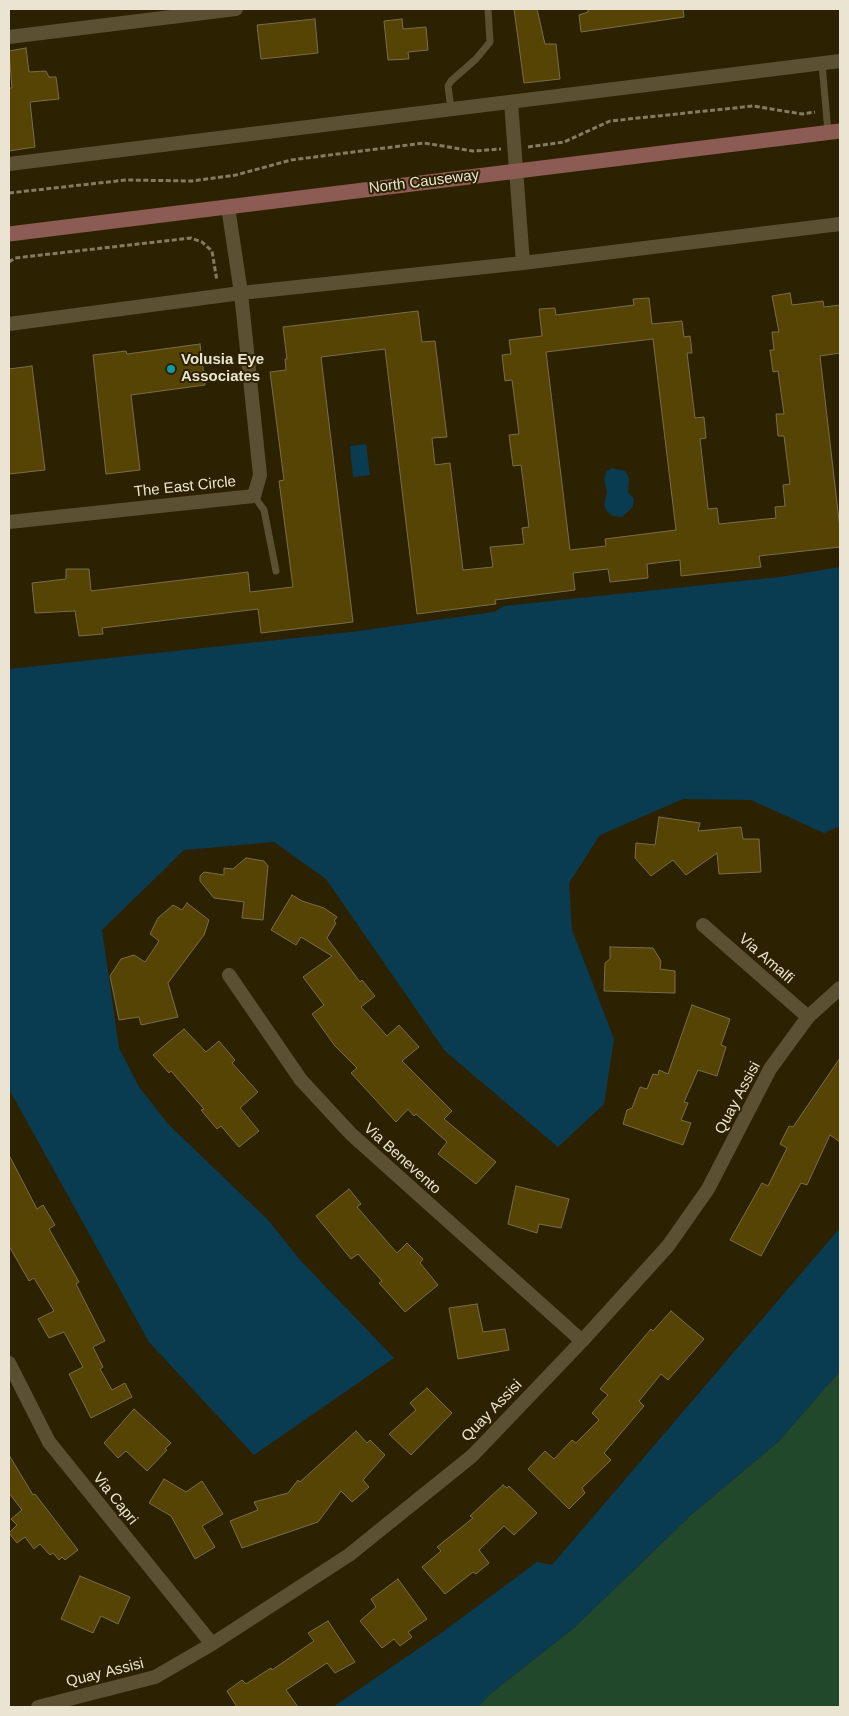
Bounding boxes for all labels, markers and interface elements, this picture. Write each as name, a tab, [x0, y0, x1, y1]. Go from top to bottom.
street label: North Causeway	[368, 166, 480, 198]
place label: Volusia Eye Associates	[181, 351, 264, 386]
marker: Volusia Eye Associates	[165, 363, 177, 375]
street label: The East Circle	[133, 473, 237, 501]
street label: Via Amalfi	[735, 930, 797, 988]
street label: Quay Assisi	[711, 1059, 765, 1137]
street label: Via Benevento	[360, 1120, 444, 1198]
street label: Quay Assisi	[458, 1376, 526, 1446]
street label: Via Capri	[89, 1469, 141, 1529]
street label: Quay Assisi	[64, 1655, 146, 1691]

